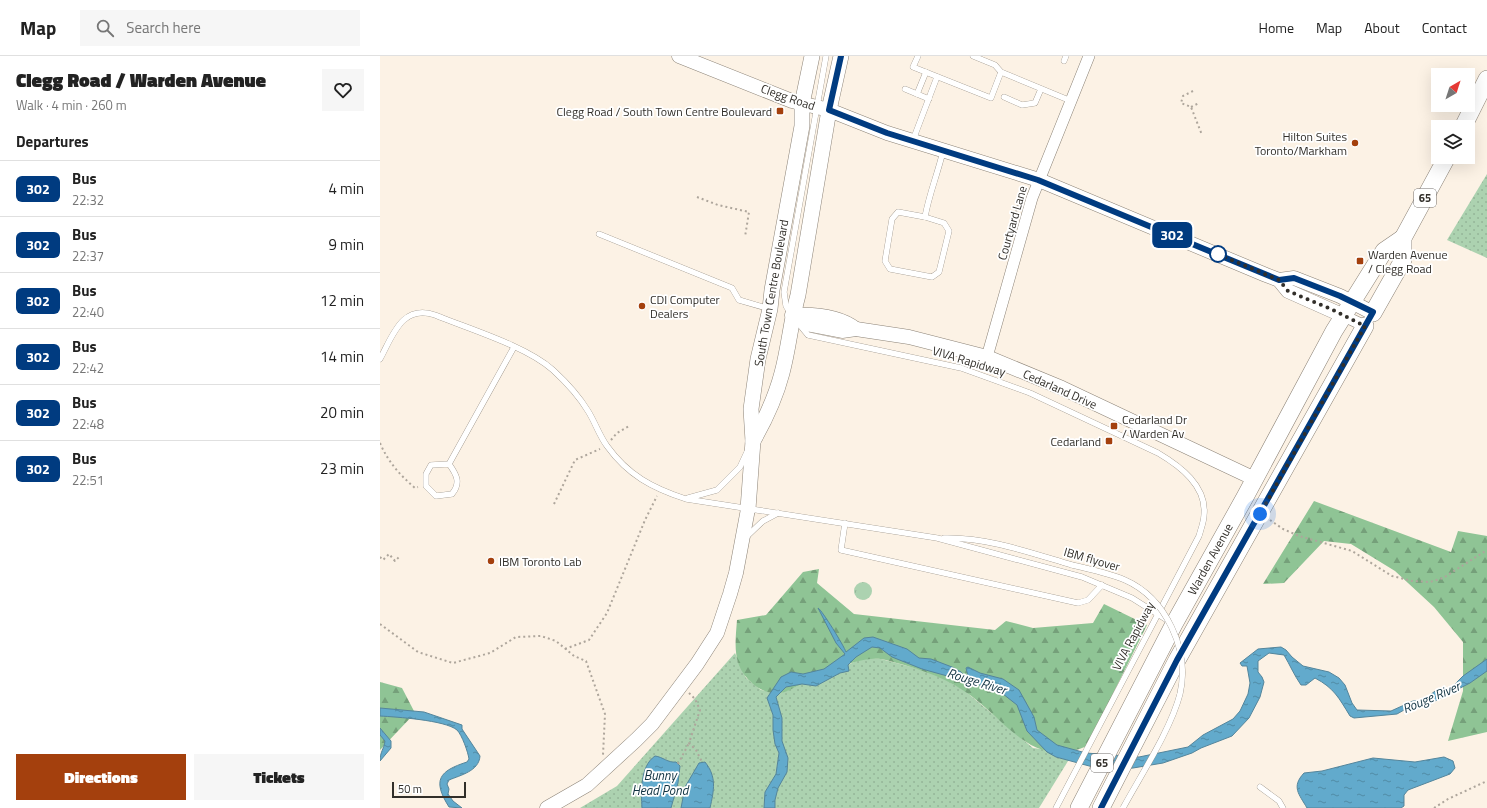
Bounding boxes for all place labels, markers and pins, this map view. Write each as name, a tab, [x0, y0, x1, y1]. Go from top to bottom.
place label: Clegg Road / South Town Centre Boulevard	[557, 102, 772, 121]
marker: Clegg Road / South Town Centre Boulevard	[775, 106, 785, 116]
place label: Hilton Suites Toronto/Markham	[1255, 127, 1347, 160]
marker: Hilton Suites Toronto/Markham	[1350, 138, 1360, 148]
unlabelled marker	[1209, 245, 1227, 263]
place label: Warden Avenue / Clegg Road	[1368, 245, 1448, 278]
marker: Warden Avenue / Clegg Road	[1355, 256, 1365, 266]
place label: CDI Computer Dealers	[650, 290, 720, 323]
marker: CDI Computer Dealers	[637, 301, 647, 311]
place label: Cedarland Dr / Warden Av	[1122, 410, 1187, 443]
marker: Cedarland Dr / Warden Av	[1109, 421, 1119, 431]
place label: Cedarland	[1050, 432, 1101, 451]
marker: Cedarland	[1104, 436, 1114, 446]
place label: IBM Toronto Lab	[499, 552, 582, 571]
marker: IBM Toronto Lab	[486, 556, 496, 566]

